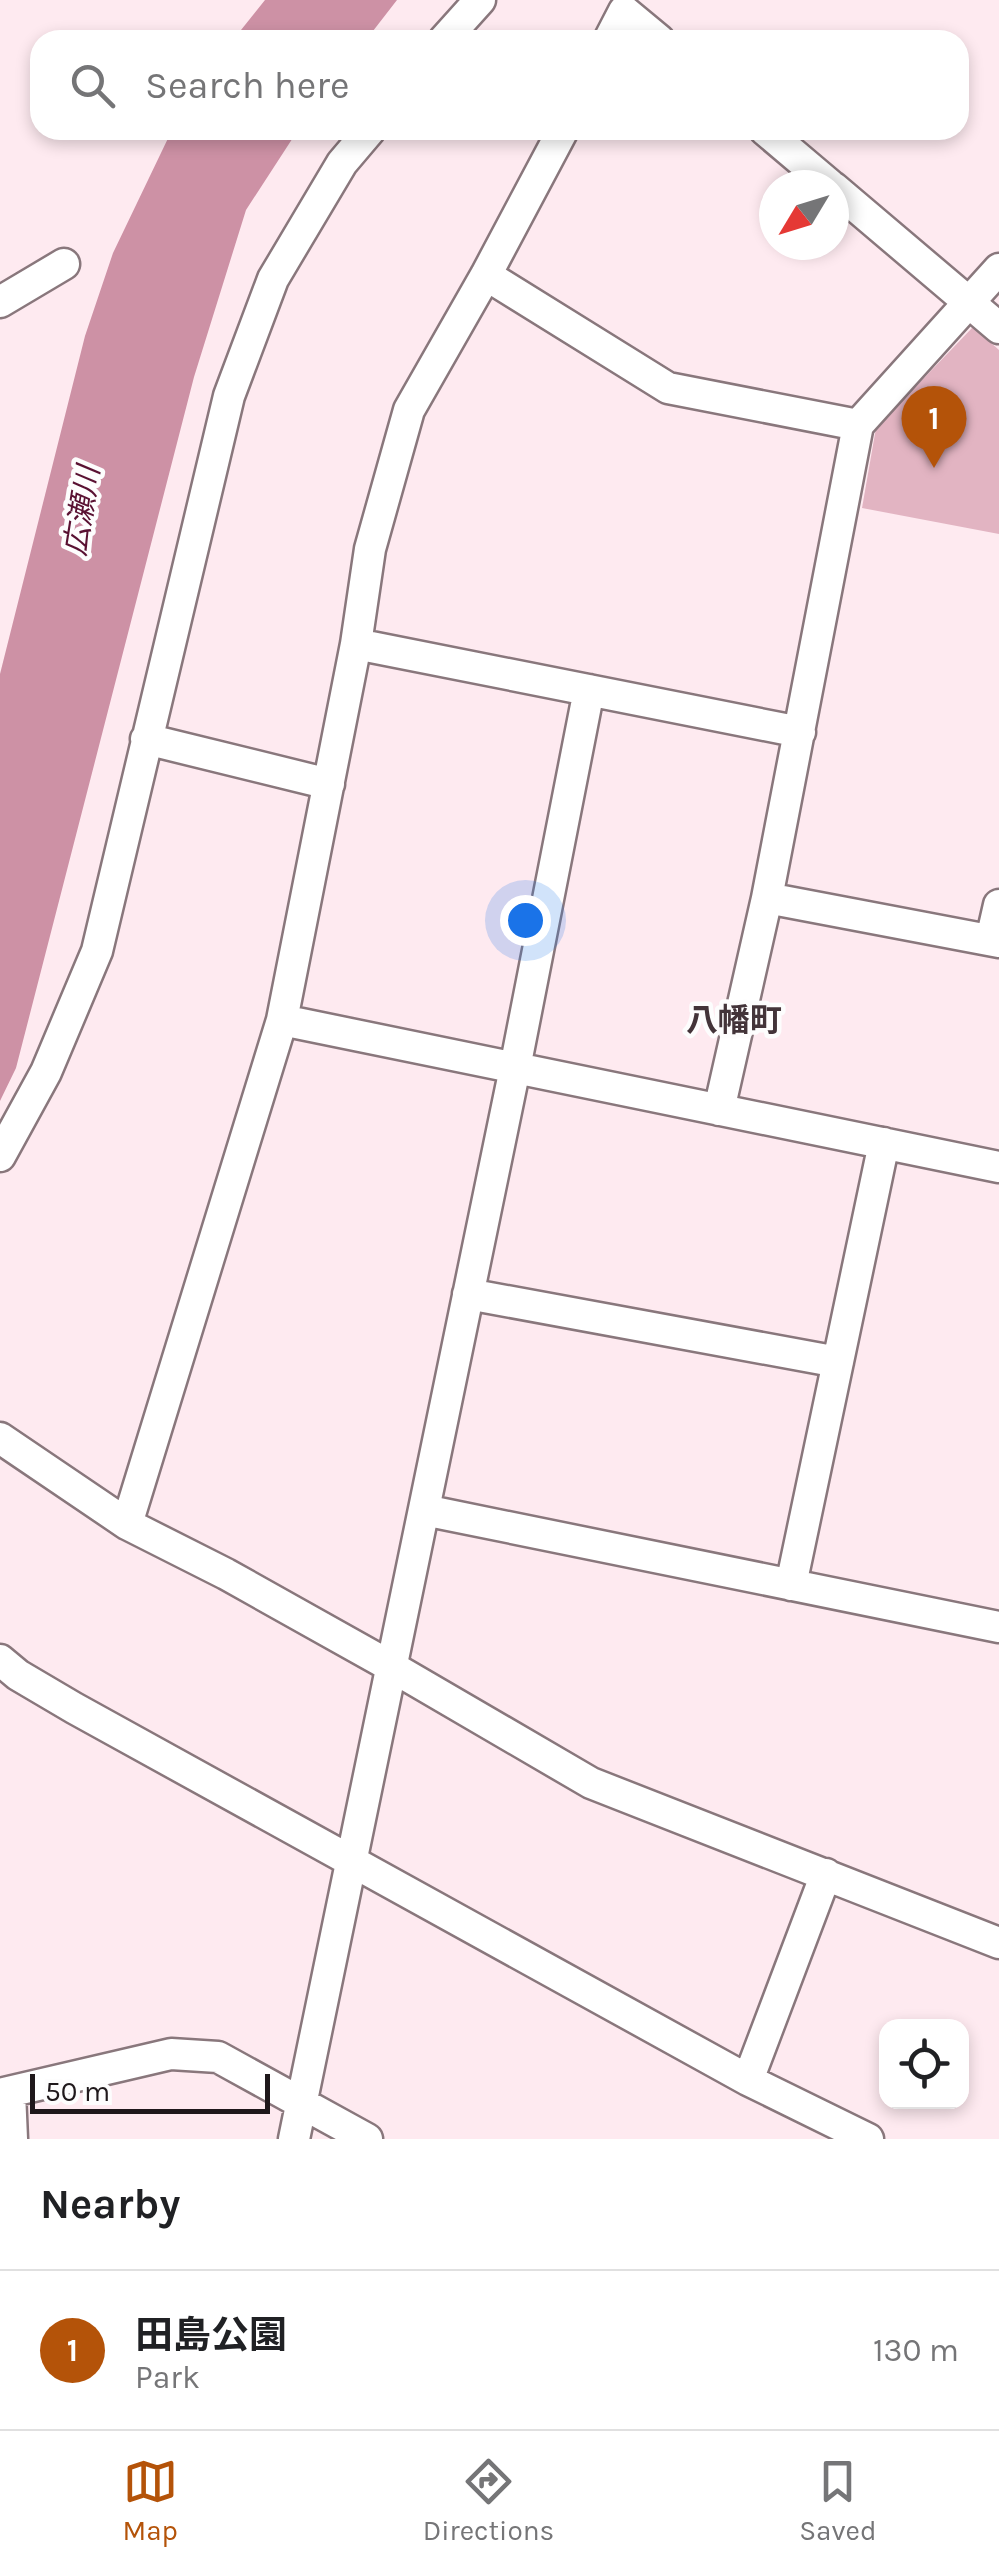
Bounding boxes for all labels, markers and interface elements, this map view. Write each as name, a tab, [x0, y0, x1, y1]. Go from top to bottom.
search box	[30, 30, 969, 140]
icon: search	[65, 58, 120, 113]
text: Search here	[145, 63, 349, 108]
north arrow	[759, 170, 849, 260]
pin: 1	[902, 386, 966, 468]
water label: 広瀬川	[57, 461, 107, 558]
your location	[500, 895, 551, 946]
district label: 八幡町	[686, 1002, 782, 1039]
map controls	[879, 2019, 969, 2109]
button: locate	[879, 2019, 969, 2109]
scale bar	[30, 2069, 270, 2114]
text: 50 m	[45, 2075, 110, 2108]
text: Nearby	[40, 2179, 180, 2229]
text: 田島公園	[135, 2313, 287, 2358]
text: 1	[67, 2332, 78, 2369]
text: 130 m	[873, 2332, 959, 2369]
text: Park	[135, 2359, 200, 2396]
tab: Map	[122, 2454, 178, 2547]
tab: Directions	[423, 2454, 554, 2547]
tab: Saved	[799, 2454, 877, 2547]

